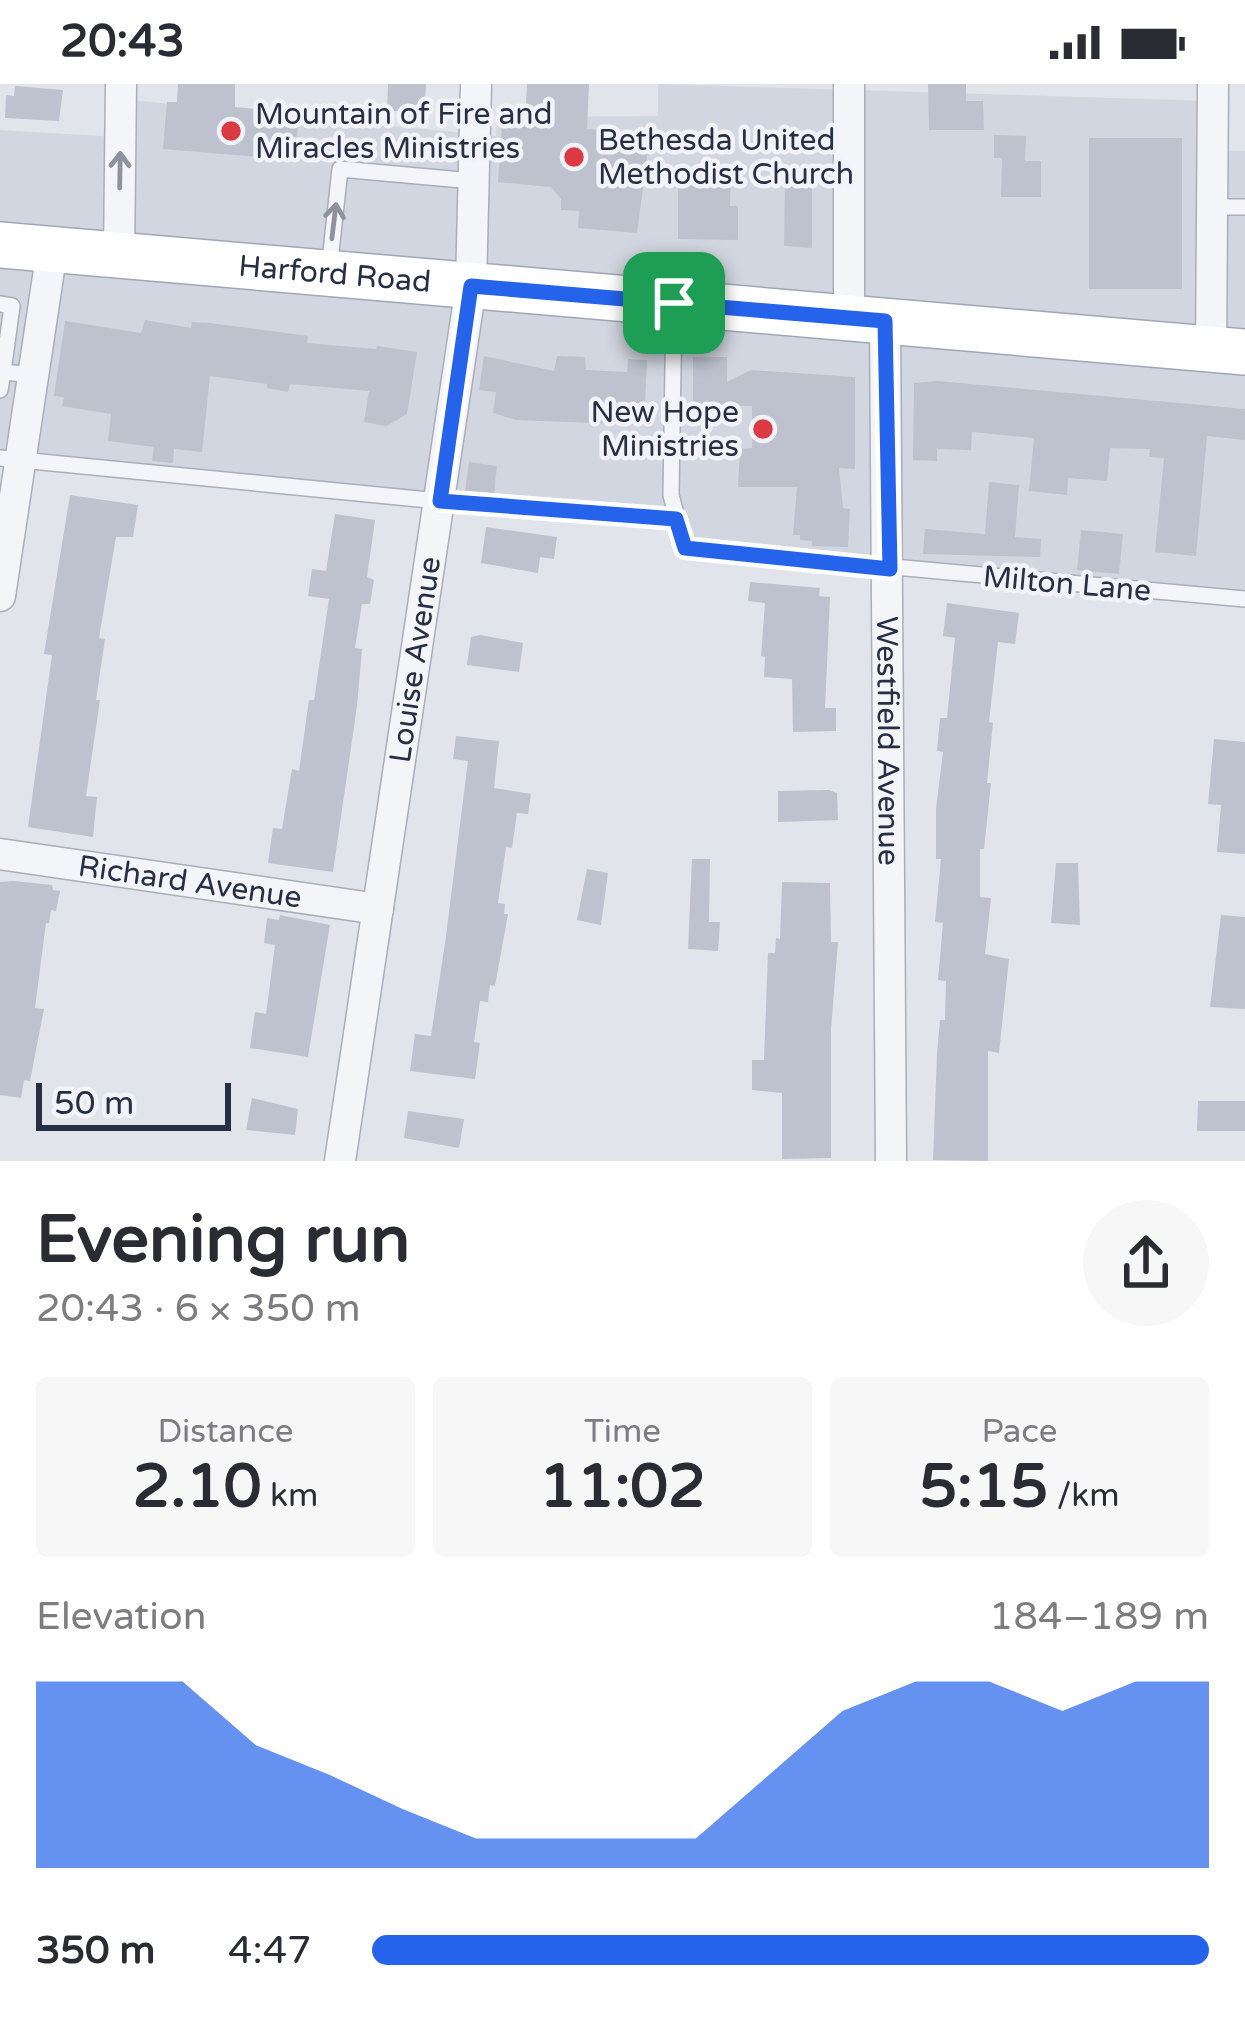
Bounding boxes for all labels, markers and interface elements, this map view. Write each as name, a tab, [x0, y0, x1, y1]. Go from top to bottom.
text: 20:43	[60, 15, 185, 69]
place label: Mountain of Fire and Miracles Ministries	[255, 96, 552, 167]
marker: Mountain of Fire and Miracles Ministries	[218, 118, 244, 144]
place label: Bethesda United Methodist Church	[598, 122, 854, 193]
marker: Bethesda United Methodist Church	[561, 144, 587, 170]
one-way arrow	[109, 151, 131, 190]
one-way arrow	[324, 202, 346, 241]
street label: Harford Road	[237, 247, 433, 300]
pin	[623, 252, 725, 354]
icon: arrive	[641, 270, 707, 336]
place label: New Hope Ministries	[591, 394, 739, 465]
marker: New Hope Ministries	[750, 416, 776, 442]
street label: Louise Avenue	[381, 554, 449, 765]
street label: Milton Lane	[981, 558, 1153, 610]
street label: Westfield Avenue	[869, 616, 907, 866]
street label: Richard Avenue	[76, 847, 304, 916]
scale bar	[36, 1077, 231, 1130]
text: 50 m	[54, 1084, 134, 1123]
text: Evening run	[36, 1200, 410, 1280]
button: share	[1083, 1200, 1209, 1326]
text: 20:43 · 6 × 350 m	[36, 1285, 361, 1332]
text: Distance	[158, 1412, 293, 1451]
text: Time	[584, 1412, 661, 1451]
text: Pace	[982, 1412, 1058, 1451]
text: 2.10	[133, 1451, 261, 1523]
text: 11:02	[539, 1451, 706, 1523]
text: 5:15	[919, 1451, 1048, 1523]
text: km	[261, 1476, 318, 1515]
text: /km	[1048, 1476, 1120, 1515]
text: Elevation	[36, 1593, 206, 1640]
text: 184–189 m	[989, 1593, 1209, 1640]
text: 350 m	[36, 1927, 155, 1974]
text: 4:47	[228, 1927, 312, 1974]

